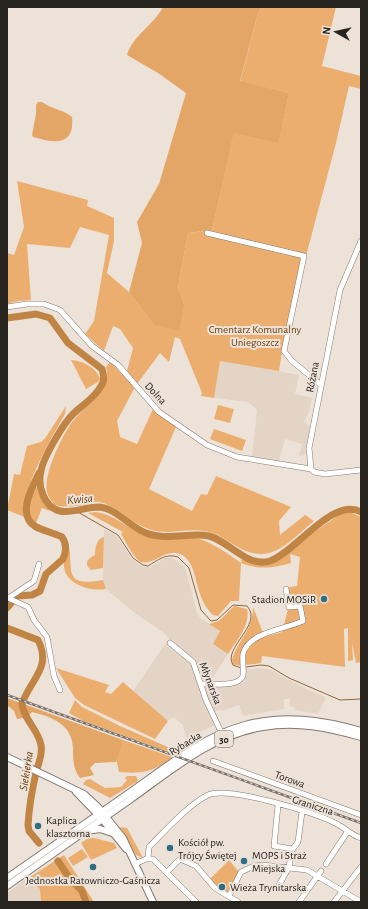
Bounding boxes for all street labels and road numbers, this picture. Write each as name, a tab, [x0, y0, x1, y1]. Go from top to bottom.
street label: Różana	[304, 361, 321, 393]
street label: Dolna	[143, 380, 169, 407]
street label: Młynarska	[197, 660, 224, 706]
street label: Rybacka	[167, 729, 203, 757]
road number: 30	[215, 731, 233, 747]
street label: Torowa	[273, 769, 306, 790]
street label: Graniczna	[291, 794, 335, 817]

